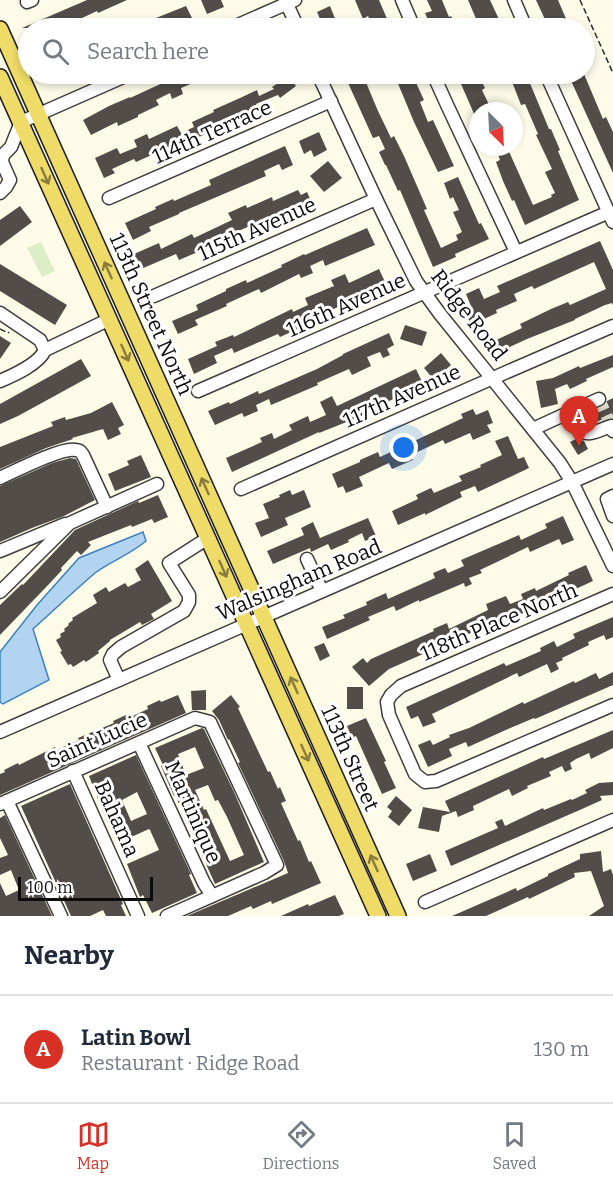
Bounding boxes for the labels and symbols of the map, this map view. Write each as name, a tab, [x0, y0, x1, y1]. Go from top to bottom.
street label: 114th Terrace	[148, 94, 276, 170]
north arrow	[469, 102, 523, 156]
one-way arrow	[40, 166, 51, 184]
street label: 115th Avenue	[194, 191, 320, 267]
street label: 113th Street North	[104, 229, 198, 399]
one-way arrow	[102, 261, 113, 280]
street label: Ridge Road	[425, 264, 513, 366]
street label: 116th Avenue	[282, 267, 410, 343]
one-way arrow	[120, 344, 131, 362]
street label: 117th Avenue	[339, 359, 465, 433]
pin: A	[560, 396, 598, 446]
your location	[389, 433, 418, 462]
one-way arrow	[199, 478, 210, 496]
street label: Walsingham Road	[213, 534, 385, 626]
one-way arrow	[217, 560, 229, 578]
street label: 118th Place North	[417, 577, 581, 667]
one-way arrow	[288, 676, 299, 694]
street label: 113th Street	[315, 701, 385, 815]
street label: Saint Lucie	[43, 706, 151, 774]
one-way arrow	[300, 744, 312, 762]
street label: Martinique	[159, 757, 227, 867]
street label: Bahama	[89, 777, 145, 862]
one-way arrow	[368, 854, 379, 872]
scale bar	[18, 874, 153, 902]

